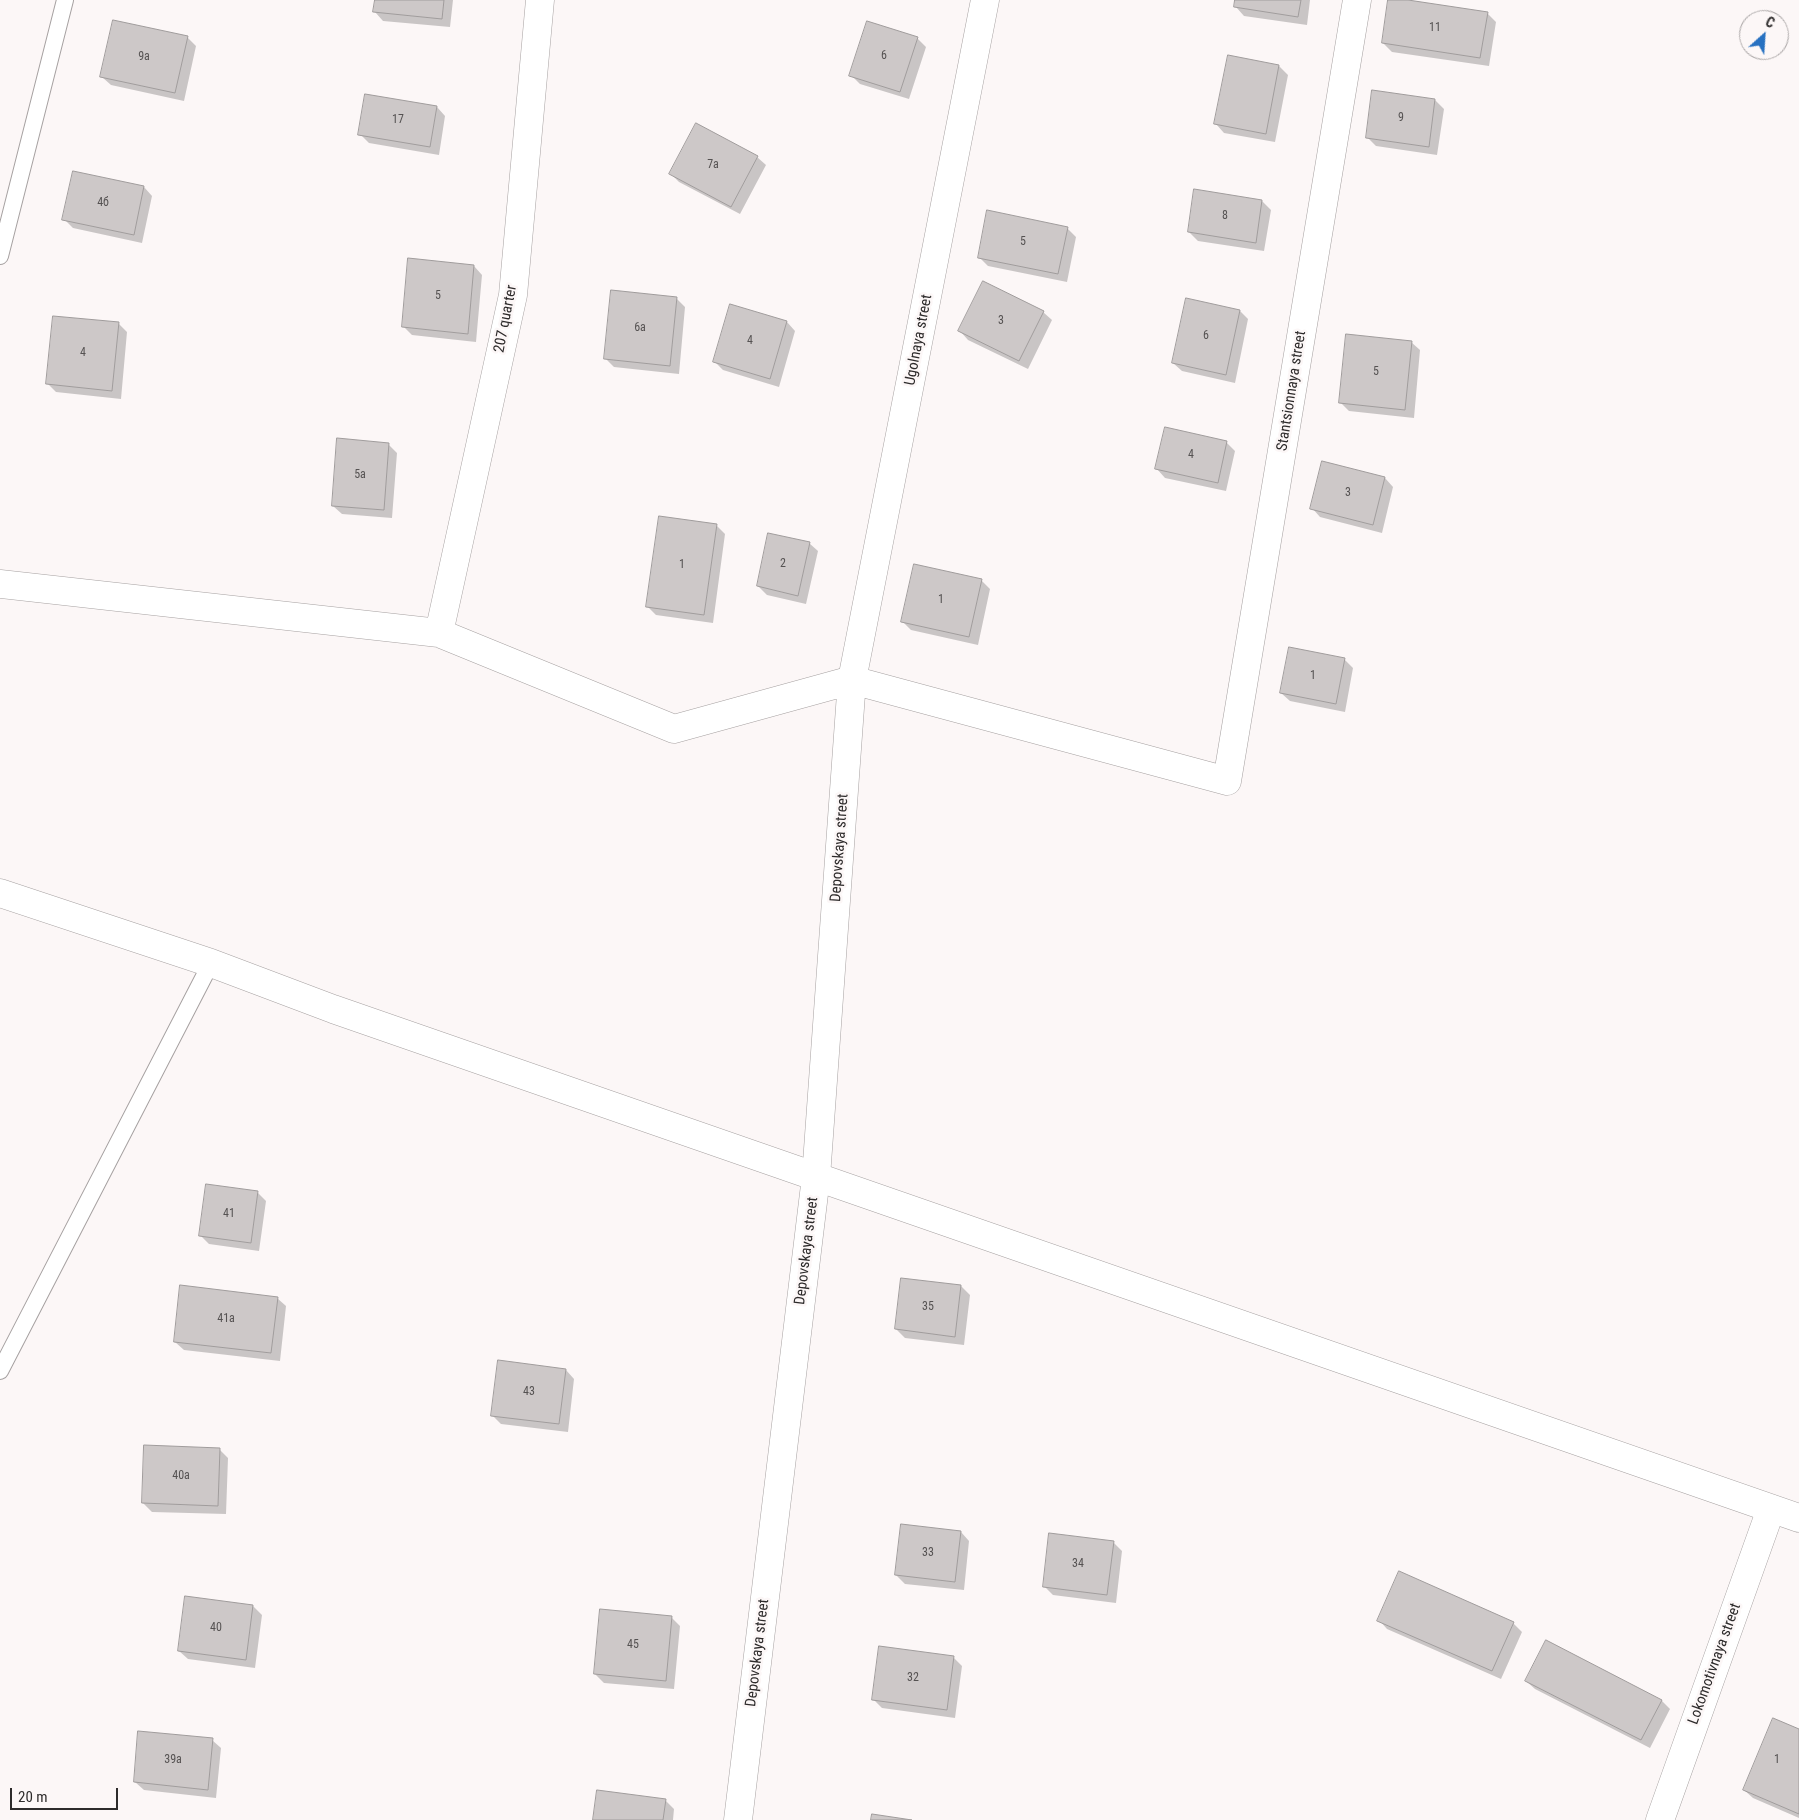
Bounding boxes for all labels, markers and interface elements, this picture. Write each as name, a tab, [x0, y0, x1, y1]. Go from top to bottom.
north arrow	[1739, 10, 1789, 60]
text: С	[1763, 13, 1777, 31]
house number: 11	[1429, 21, 1441, 35]
house number: 6	[881, 49, 887, 63]
house number: 9а	[138, 50, 150, 64]
house number: 9	[1398, 111, 1404, 125]
house number: 17	[392, 113, 404, 127]
house number: 7а	[707, 158, 719, 172]
house number: 4б	[97, 196, 109, 210]
house number: 8	[1222, 209, 1228, 223]
house number: 5	[1020, 235, 1026, 249]
street label: 207 quarter	[491, 284, 521, 354]
house number: 5	[435, 289, 441, 303]
street label: Ugolnaya street	[901, 293, 937, 387]
house number: 3	[998, 314, 1004, 328]
house number: 6а	[634, 321, 646, 335]
house number: 6	[1203, 329, 1209, 343]
street label: Stantsionnaya street	[1274, 330, 1310, 452]
house number: 4	[747, 334, 753, 348]
house number: 4	[80, 346, 86, 360]
house number: 5	[1373, 365, 1379, 379]
house number: 4	[1188, 448, 1194, 462]
house number: 5а	[354, 468, 366, 482]
house number: 3	[1345, 486, 1351, 500]
house number: 2	[780, 557, 786, 571]
house number: 1	[679, 558, 685, 572]
house number: 1	[938, 593, 944, 607]
house number: 1	[1310, 669, 1316, 683]
street label: Depovskaya street	[827, 793, 853, 903]
street label: Depovskaya street	[791, 1196, 823, 1306]
house number: 41	[223, 1207, 235, 1221]
house number: 35	[922, 1300, 934, 1314]
house number: 41а	[217, 1312, 235, 1326]
house number: 43	[523, 1385, 535, 1399]
house number: 40а	[172, 1469, 190, 1483]
house number: 33	[922, 1546, 934, 1560]
house number: 34	[1072, 1557, 1084, 1571]
street label: Depovskaya street	[742, 1598, 774, 1708]
street label: Lokomotivnaya street	[1685, 1601, 1745, 1727]
house number: 40	[210, 1621, 222, 1635]
house number: 45	[627, 1638, 639, 1652]
house number: 32	[907, 1671, 919, 1685]
house number: 39а	[164, 1753, 182, 1767]
house number: 1	[1774, 1753, 1780, 1767]
scale bar	[12, 1778, 120, 1810]
text: 20 m	[18, 1788, 48, 1806]

